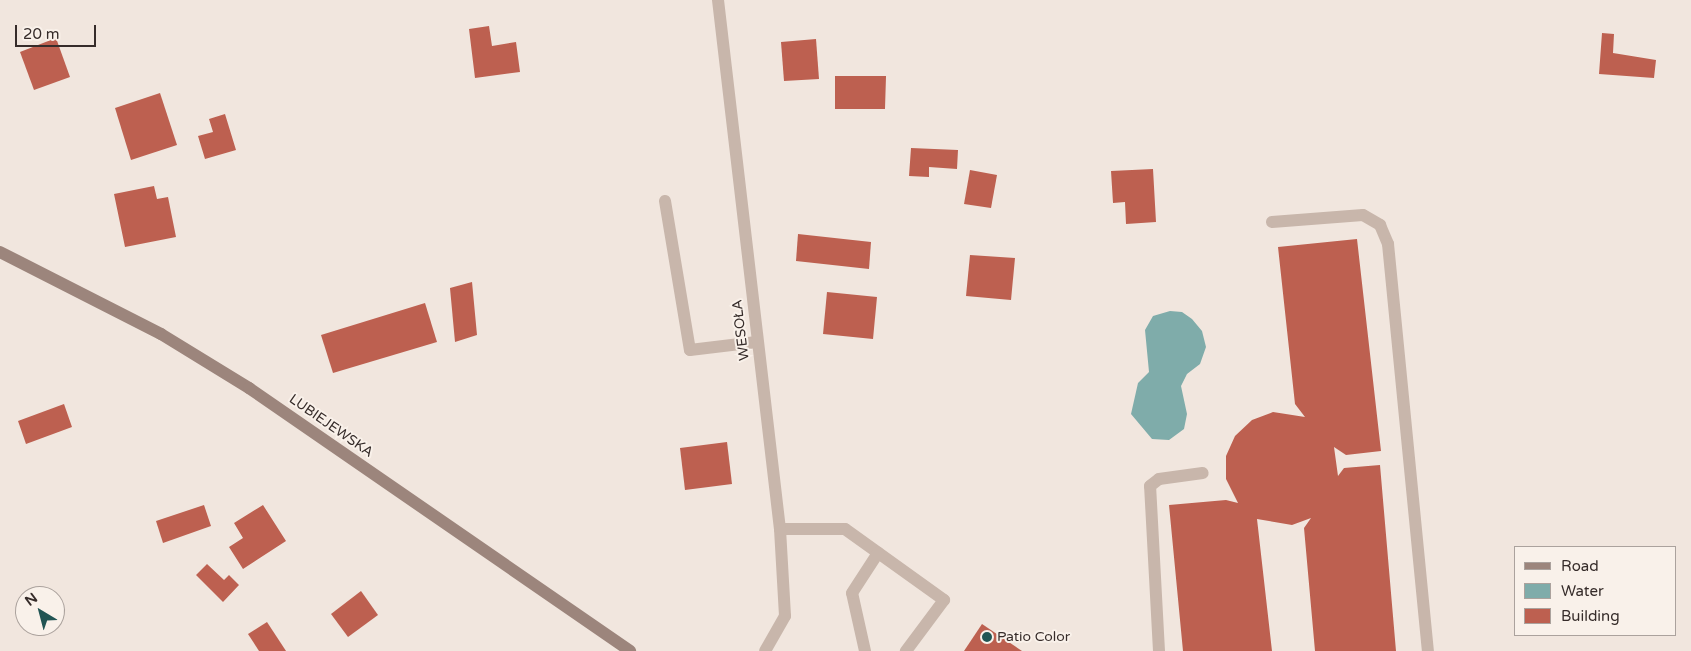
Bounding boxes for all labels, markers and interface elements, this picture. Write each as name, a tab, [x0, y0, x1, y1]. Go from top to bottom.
scale bar	[18, 15, 99, 47]
text: 20 m	[23, 25, 60, 43]
street label: WESOŁA	[729, 299, 753, 361]
street label: LUBIEJEWSKA	[286, 391, 376, 461]
legend	[1514, 546, 1676, 636]
text: Road	[1561, 557, 1599, 575]
text: Water	[1561, 582, 1604, 600]
north arrow	[15, 586, 65, 636]
text: N	[22, 589, 41, 610]
text: Building	[1561, 607, 1620, 625]
place label: Patio Color	[997, 629, 1070, 645]
marker: Patio Color	[981, 631, 993, 643]

